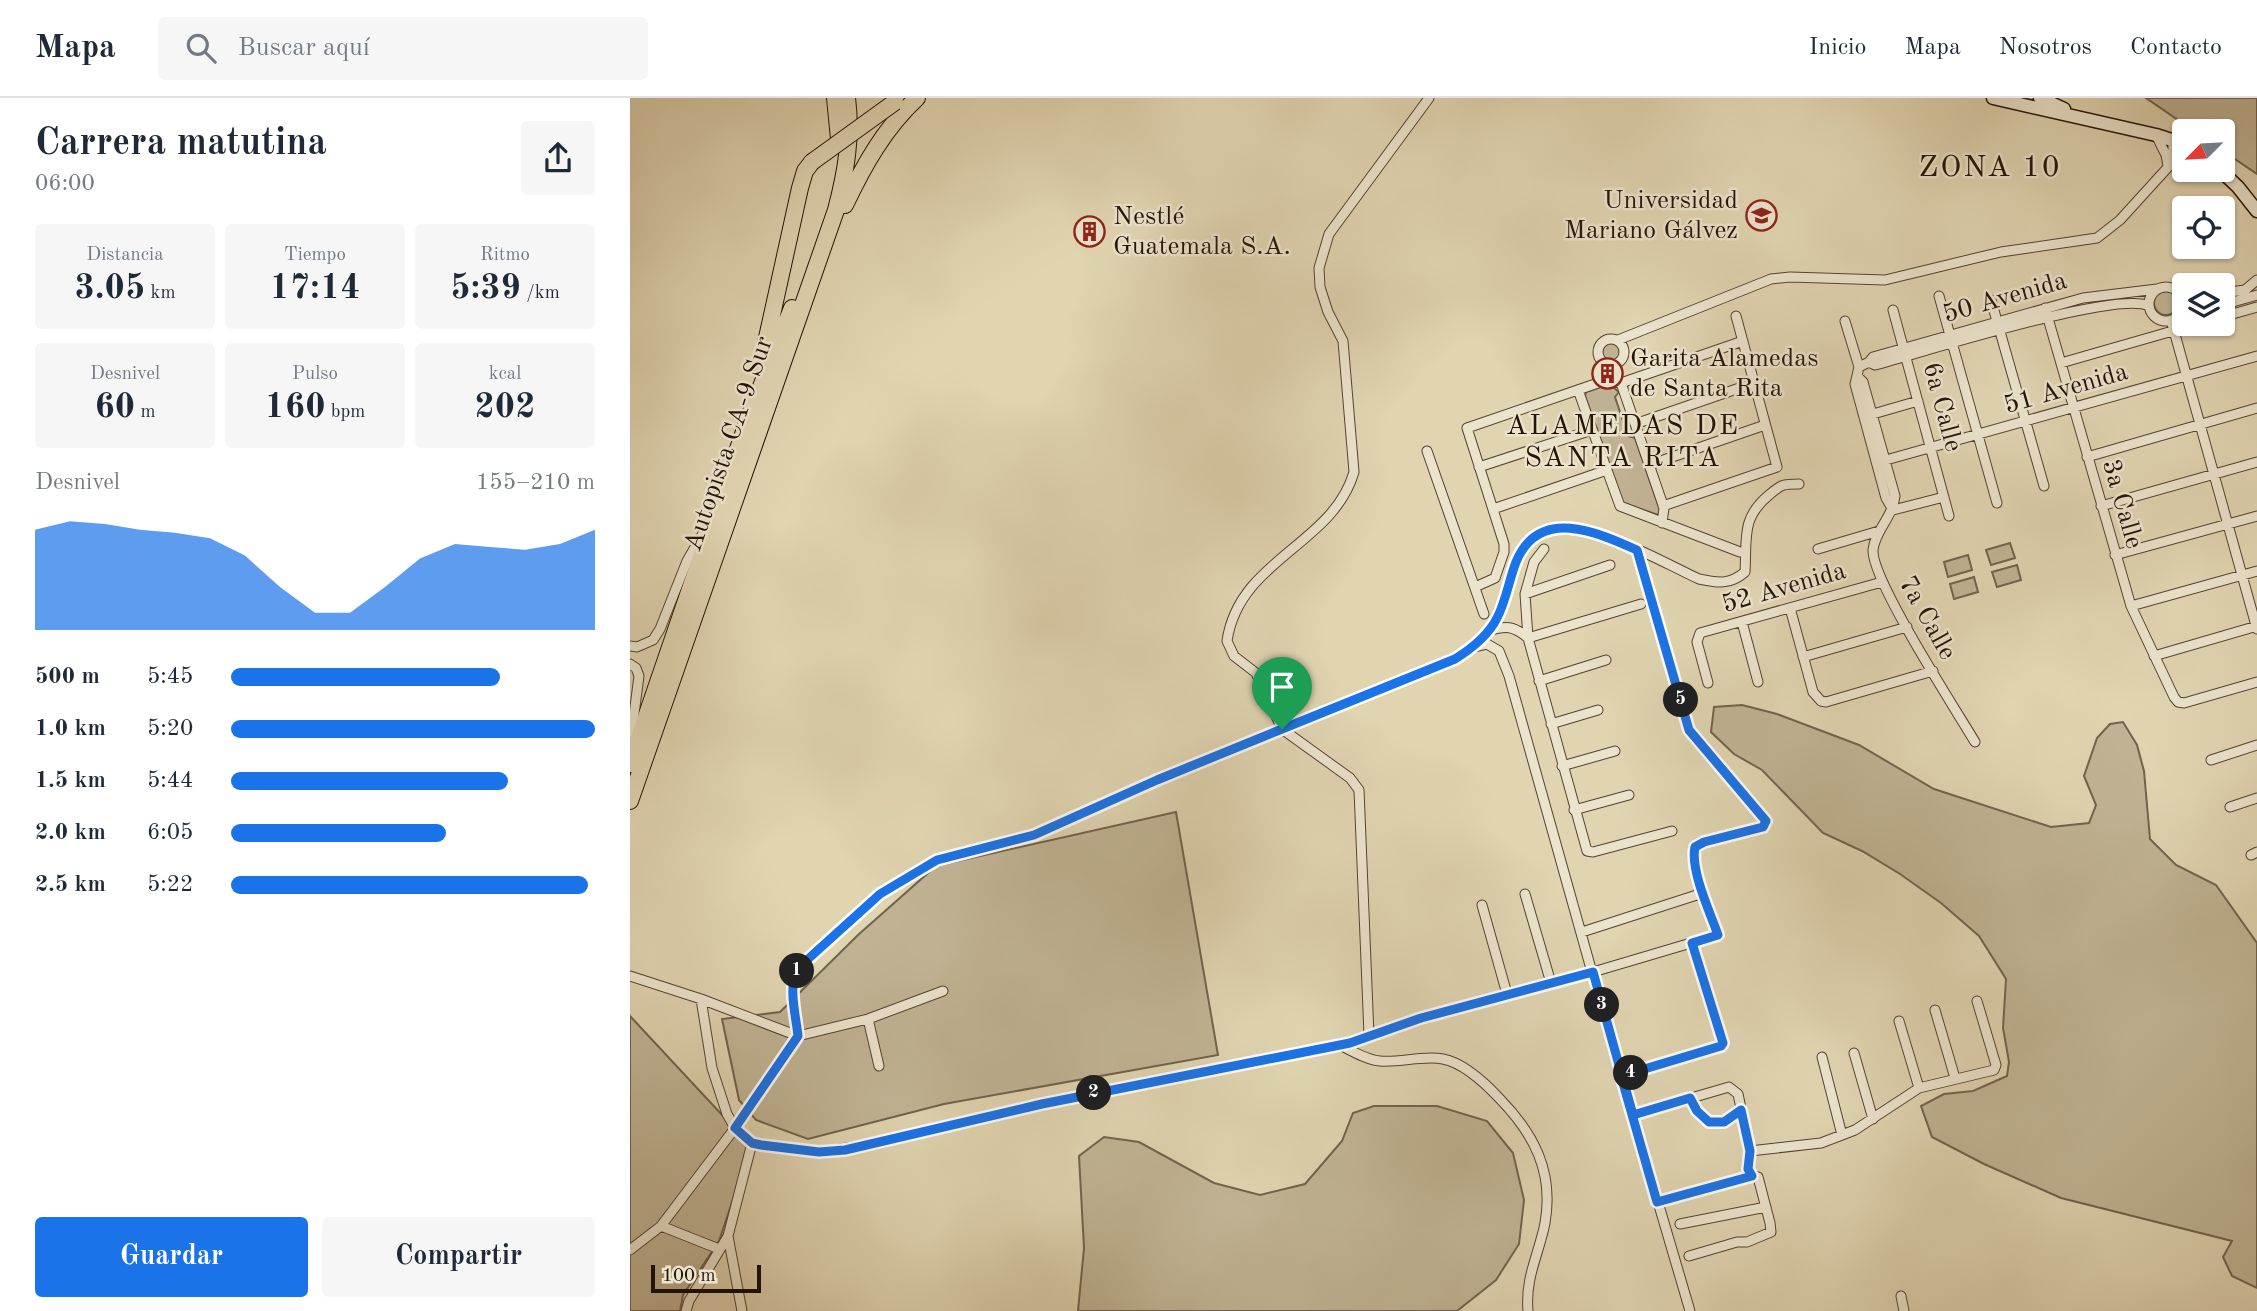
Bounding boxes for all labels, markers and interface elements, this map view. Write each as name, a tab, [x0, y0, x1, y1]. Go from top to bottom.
search box	[158, 17, 648, 80]
icon: search	[182, 29, 220, 67]
text: Mapa	[35, 32, 116, 65]
text: Buscar aquí	[238, 35, 370, 61]
text: Inicio	[1809, 36, 1867, 60]
text: Mapa	[1905, 36, 1961, 60]
text: Nosotros	[1999, 36, 2092, 60]
text: Contacto	[2130, 36, 2222, 60]
north arrow	[2172, 119, 2235, 182]
map controls	[2172, 119, 2235, 336]
button: share	[521, 121, 595, 195]
text: Carrera matutina	[35, 125, 327, 163]
district label: ZONA 10	[1919, 153, 2061, 183]
text: 06:00	[35, 172, 95, 195]
place label: Universidad Mariano Gálvez	[1564, 188, 1738, 244]
button: locate	[2172, 196, 2235, 259]
school or university icon: Universidad Mariano Gálvez	[1744, 199, 1778, 233]
place label: Nestlé Guatemala S.A.	[1113, 204, 1291, 260]
building icon: Nestlé Guatemala S.A.	[1073, 215, 1107, 249]
text: Distancia	[86, 246, 164, 265]
text: Tiempo	[284, 246, 346, 265]
text: Ritmo	[480, 246, 530, 265]
street label: 50 Avenida	[1940, 268, 2070, 328]
text: 3.05	[75, 271, 145, 306]
text: 17:14	[269, 271, 361, 306]
text: 5:39	[450, 271, 521, 306]
button: layers	[2172, 273, 2235, 336]
text: km	[145, 284, 176, 303]
text: /km	[521, 284, 560, 303]
street label: Autopista CA-9 Sur	[680, 333, 778, 555]
place label: Garita Alamedas de Santa Rita	[1630, 346, 1819, 402]
building icon: Garita Alamedas de Santa Rita	[1590, 357, 1624, 391]
street label: 6a Calle	[1918, 359, 1966, 455]
street label: 51 Avenida	[2001, 359, 2131, 419]
text: Desnivel	[90, 365, 160, 384]
text: Pulso	[292, 365, 338, 384]
text: kcal	[489, 365, 521, 384]
text: 60	[94, 390, 135, 425]
text: 160	[265, 390, 325, 425]
text: 202	[475, 390, 535, 425]
text: m	[135, 403, 156, 422]
text: bpm	[325, 403, 365, 422]
district label: ALAMEDAS DE SANTA RITA	[1506, 413, 1740, 473]
street label: 3a Calle	[2097, 456, 2147, 552]
text: Desnivel	[35, 471, 120, 494]
text: 155–210 m	[476, 471, 595, 494]
street label: 52 Avenida	[1719, 558, 1849, 618]
street label: 7a Calle	[1893, 572, 1961, 664]
pin	[1252, 657, 1312, 729]
text: 500 m	[35, 665, 100, 688]
text: 5:45	[147, 665, 193, 688]
icon: arrive	[1263, 668, 1301, 706]
pin: 5	[1664, 682, 1698, 718]
text: 5	[1675, 690, 1686, 709]
text: 1.0 km	[35, 717, 106, 740]
text: 5:20	[147, 717, 193, 740]
text: 1.5 km	[35, 769, 106, 792]
text: 5:44	[147, 769, 193, 792]
text: 2.0 km	[35, 821, 106, 844]
text: 6:05	[147, 821, 193, 844]
text: 2.5 km	[35, 873, 106, 896]
text: 5:22	[147, 873, 193, 896]
pin: 1	[780, 954, 814, 988]
text: 1	[791, 961, 802, 980]
pin: 3	[1584, 988, 1620, 1023]
text: 3	[1596, 995, 1607, 1014]
pin: 4	[1614, 1056, 1648, 1090]
text: 4	[1625, 1063, 1636, 1082]
pin: 2	[1077, 1076, 1112, 1110]
text: 2	[1088, 1083, 1099, 1102]
button: Guardar	[35, 1217, 308, 1297]
button: Compartir	[322, 1217, 595, 1297]
scale bar	[651, 1262, 761, 1294]
text: 100 m	[662, 1267, 715, 1286]

